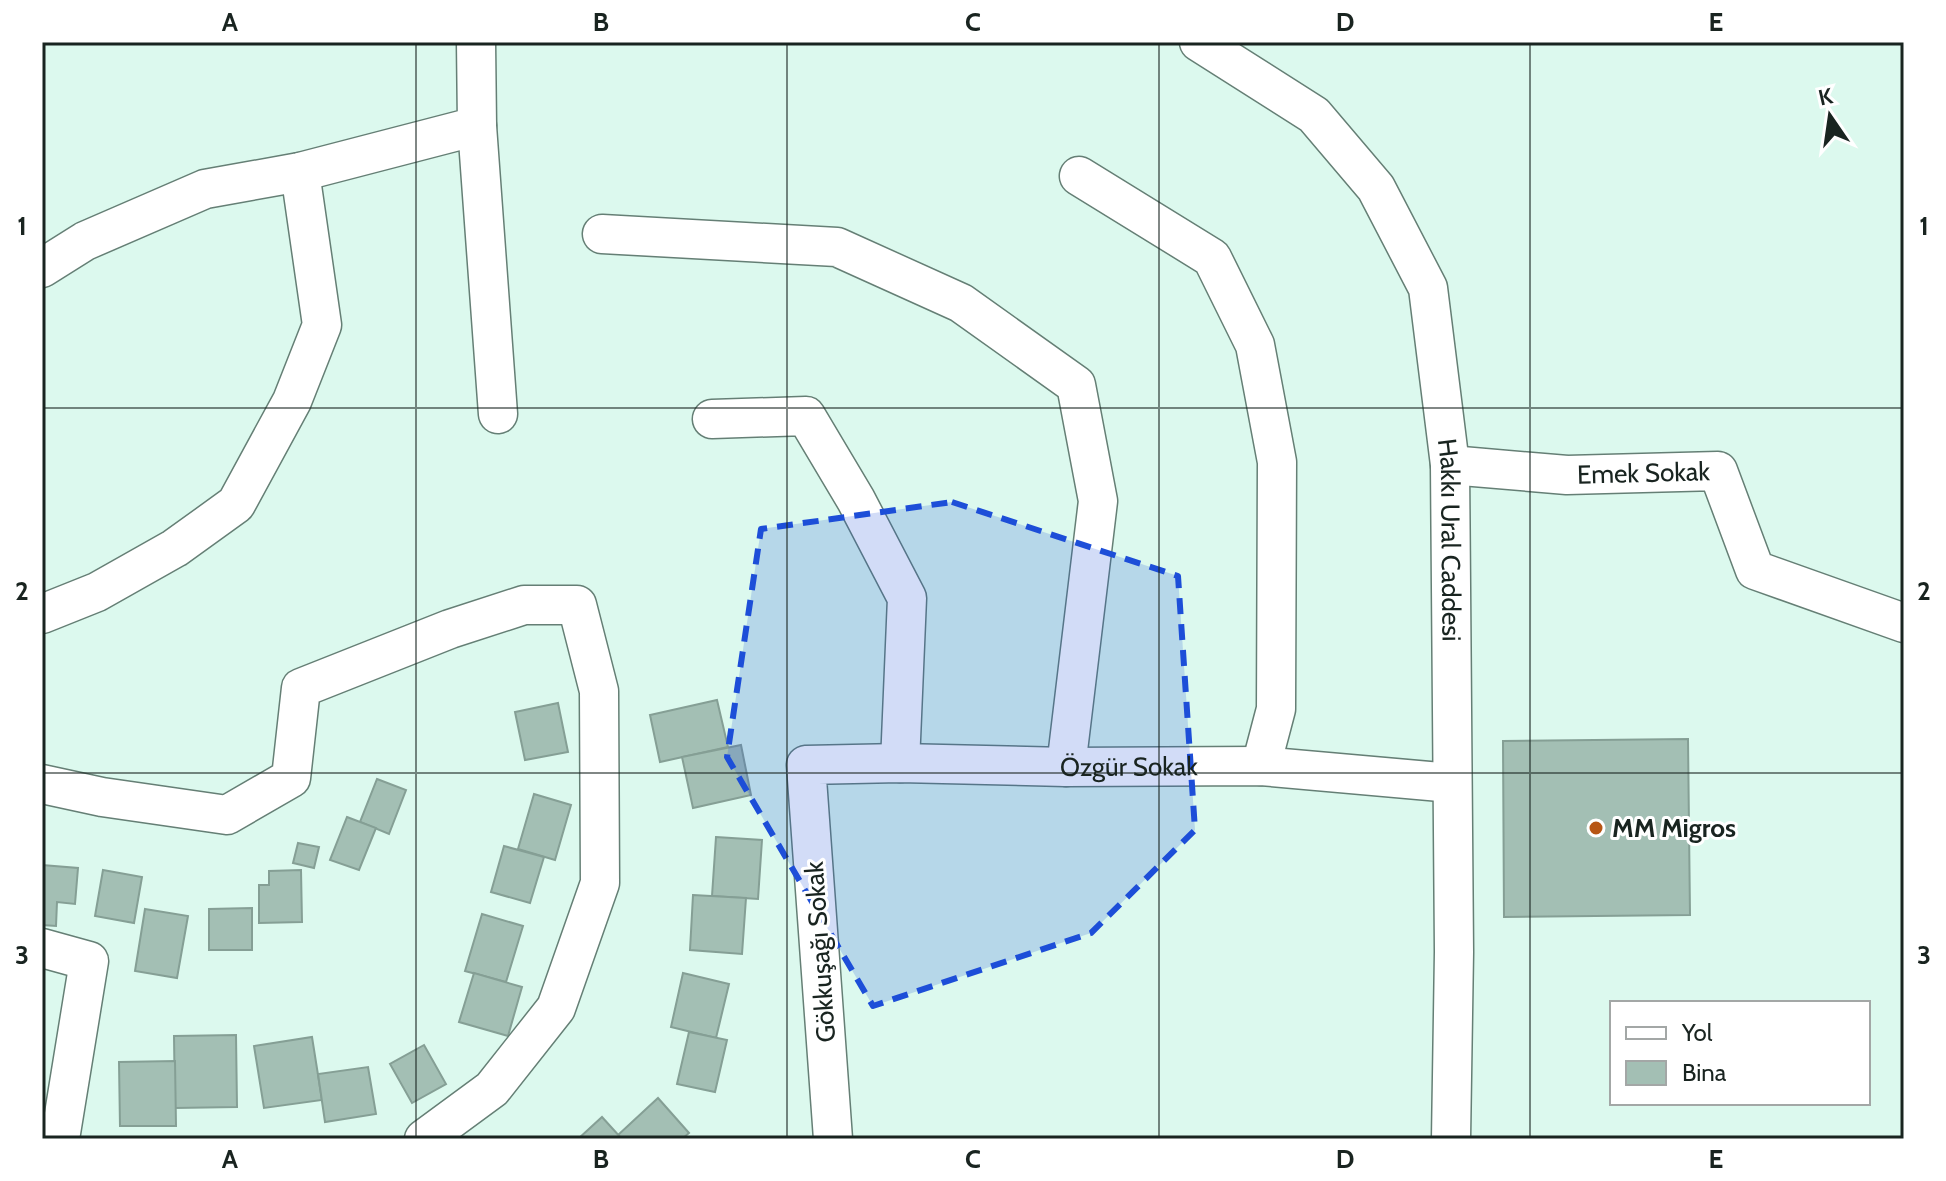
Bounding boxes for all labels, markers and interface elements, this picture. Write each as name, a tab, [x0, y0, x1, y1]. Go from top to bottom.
text: A	[222, 6, 239, 38]
text: B	[593, 6, 609, 38]
text: C	[965, 6, 981, 38]
text: D	[1336, 6, 1354, 38]
text: E	[1709, 6, 1723, 38]
north arrow	[1790, 76, 1870, 156]
text: K	[1816, 82, 1836, 112]
text: 1	[17, 210, 27, 242]
text: 1	[1919, 210, 1929, 242]
street label: Hakkı Ural Caddesi	[1431, 437, 1467, 642]
street label: Emek Sokak	[1577, 455, 1711, 491]
text: 2	[15, 575, 29, 607]
text: 2	[1917, 575, 1931, 607]
street label: Özgür Sokak	[1060, 750, 1198, 783]
place label: MM Migros	[1612, 812, 1736, 844]
marker: MM Migros	[1587, 819, 1605, 837]
street label: Gökkuşağı Sokak	[798, 860, 842, 1044]
text: 3	[15, 939, 29, 971]
text: 3	[1917, 939, 1931, 971]
legend	[1610, 1001, 1870, 1105]
text: Yol	[1681, 1018, 1713, 1047]
text: Bina	[1682, 1058, 1727, 1087]
text: A	[222, 1143, 239, 1175]
text: B	[593, 1143, 609, 1175]
text: C	[965, 1143, 981, 1175]
text: D	[1336, 1143, 1354, 1175]
text: E	[1709, 1143, 1723, 1175]

